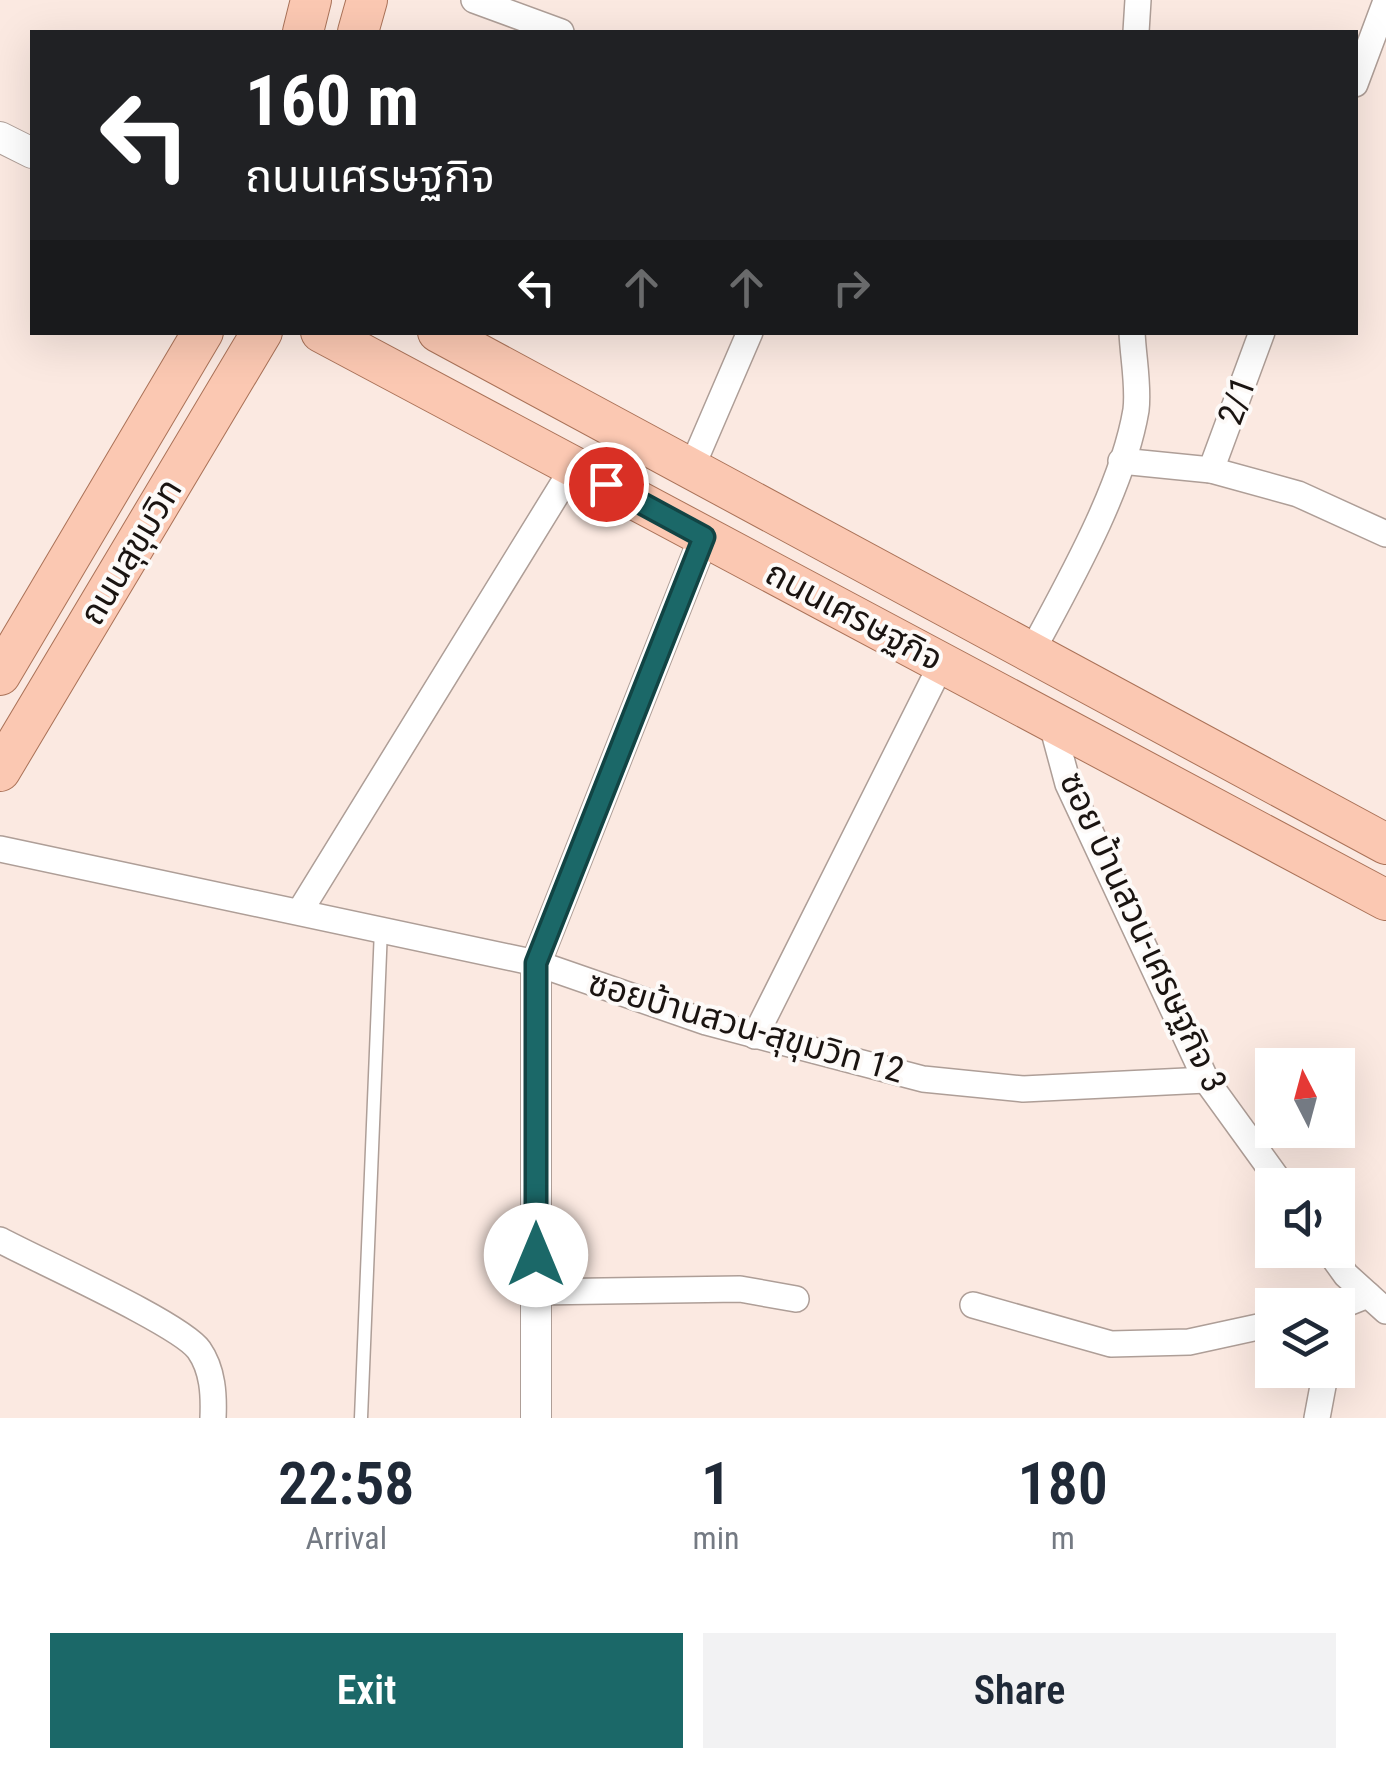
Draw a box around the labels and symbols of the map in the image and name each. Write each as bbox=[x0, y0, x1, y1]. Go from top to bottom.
street label: 2/1 bbox=[1210, 372, 1264, 430]
pin bbox=[564, 442, 649, 527]
street label: ถนนสุขุมวิท bbox=[71, 472, 191, 632]
street label: ถนนเศรษฐกิจ bbox=[759, 552, 949, 680]
street label: ซอย บ้านสวน-เศรษฐกิจ 3 bbox=[1051, 766, 1235, 1098]
street label: ซอยบ้านสวน-สุขุมวิท 12 bbox=[584, 962, 908, 1092]
north arrow bbox=[1255, 1048, 1355, 1148]
position arrow bbox=[484, 1203, 588, 1307]

